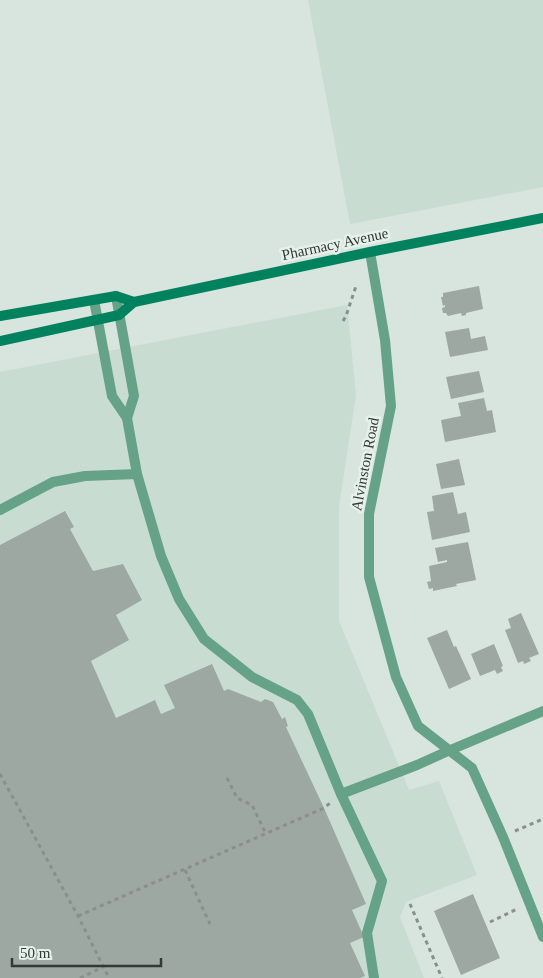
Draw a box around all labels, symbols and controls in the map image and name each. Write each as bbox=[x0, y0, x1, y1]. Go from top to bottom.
street label: Pharmacy Avenue bbox=[280, 225, 390, 263]
street label: Alvinston Road bbox=[348, 416, 382, 512]
scale bar bbox=[12, 936, 161, 968]
text: 50 m bbox=[20, 945, 51, 961]

